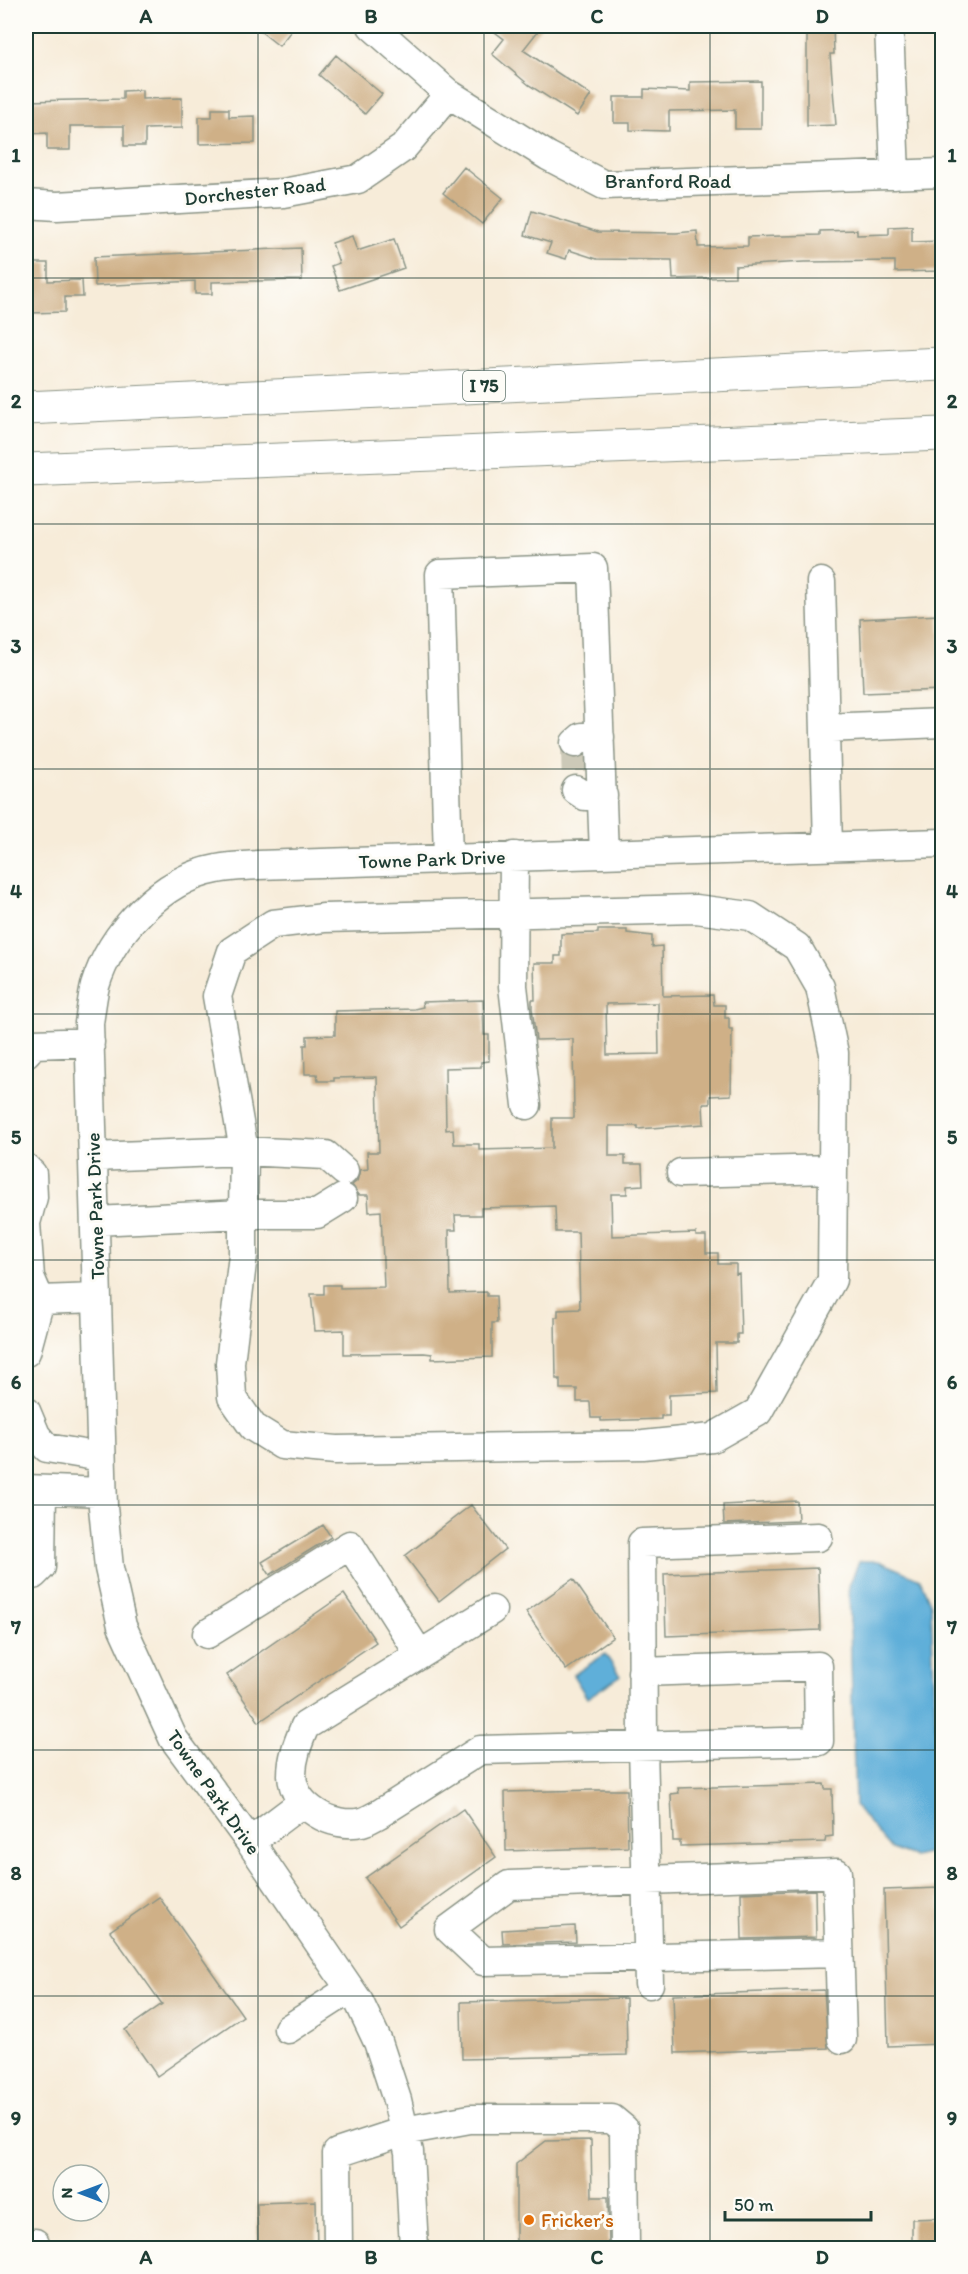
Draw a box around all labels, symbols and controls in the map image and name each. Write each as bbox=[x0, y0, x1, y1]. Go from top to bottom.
text: A bbox=[139, 4, 153, 28]
text: B bbox=[365, 4, 378, 28]
text: C bbox=[591, 4, 604, 28]
text: D bbox=[815, 4, 829, 28]
text: 1 bbox=[11, 143, 21, 167]
text: 1 bbox=[947, 143, 957, 167]
street label: Branford Road bbox=[605, 169, 731, 193]
street label: Dorchester Road bbox=[183, 172, 327, 210]
road number: I 75 bbox=[463, 371, 505, 401]
text: 2 bbox=[11, 389, 22, 413]
text: 2 bbox=[947, 389, 958, 413]
text: 3 bbox=[11, 634, 22, 658]
text: 3 bbox=[947, 634, 958, 658]
street label: Towne Park Drive bbox=[358, 844, 506, 874]
text: 4 bbox=[10, 879, 22, 903]
text: 4 bbox=[946, 879, 958, 903]
text: 5 bbox=[11, 1125, 22, 1149]
text: 5 bbox=[947, 1125, 958, 1149]
street label: Towne Park Drive bbox=[80, 1132, 110, 1280]
text: 6 bbox=[11, 1370, 22, 1394]
text: 6 bbox=[947, 1370, 958, 1394]
text: 7 bbox=[10, 1615, 21, 1639]
text: 7 bbox=[946, 1615, 957, 1639]
street label: Towne Park Drive bbox=[162, 1725, 266, 1859]
text: 8 bbox=[11, 1861, 22, 1885]
text: 8 bbox=[947, 1861, 958, 1885]
text: 9 bbox=[11, 2106, 21, 2130]
text: 9 bbox=[947, 2106, 957, 2130]
north arrow bbox=[51, 2163, 111, 2223]
scale bar bbox=[725, 2184, 870, 2222]
text: N bbox=[57, 2188, 76, 2198]
text: 50 m bbox=[734, 2194, 774, 2216]
place label: Fricker’s bbox=[541, 2208, 614, 2232]
marker: Fricker’s bbox=[522, 2213, 536, 2227]
text: A bbox=[139, 2245, 153, 2269]
text: B bbox=[365, 2245, 378, 2269]
text: C bbox=[591, 2245, 604, 2269]
text: D bbox=[815, 2245, 829, 2269]

